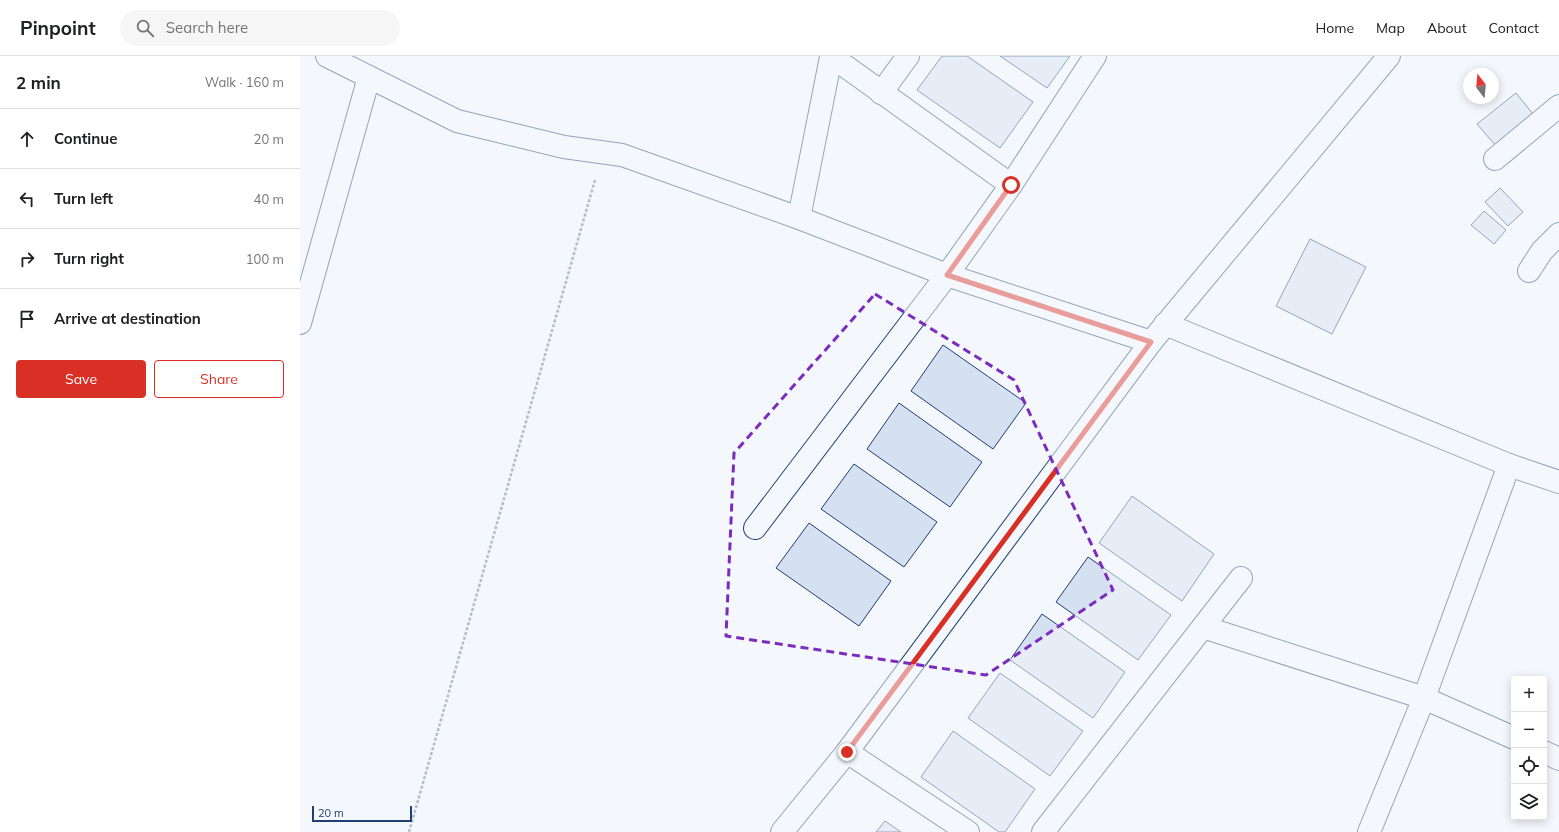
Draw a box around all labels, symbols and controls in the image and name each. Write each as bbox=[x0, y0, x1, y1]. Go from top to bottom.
search box bbox=[120, 10, 400, 46]
text: Pinpoint bbox=[20, 16, 96, 40]
icon: search bbox=[134, 17, 156, 39]
text: Search here bbox=[166, 18, 248, 37]
text: Home bbox=[1315, 19, 1354, 37]
text: Map bbox=[1376, 19, 1405, 37]
text: About bbox=[1427, 19, 1467, 37]
text: Contact bbox=[1489, 19, 1539, 37]
north arrow bbox=[1463, 68, 1499, 104]
text: 2 min bbox=[16, 72, 61, 93]
text: Walk · 160 m bbox=[205, 74, 284, 90]
icon: ahead bbox=[16, 128, 38, 150]
text: Continue bbox=[54, 129, 117, 148]
text: 20 m bbox=[254, 131, 284, 147]
route start bbox=[1002, 176, 1020, 194]
icon: left bbox=[16, 188, 38, 210]
text: Turn left bbox=[54, 189, 113, 208]
text: 40 m bbox=[254, 191, 284, 207]
icon: right bbox=[16, 248, 38, 270]
text: Turn right bbox=[54, 249, 124, 268]
text: 100 m bbox=[246, 251, 284, 267]
icon: arrive bbox=[16, 308, 38, 330]
text: Arrive at destination bbox=[54, 309, 201, 328]
button: Save bbox=[16, 360, 146, 398]
button: Share bbox=[154, 360, 284, 398]
map controls bbox=[1511, 676, 1547, 820]
button: + bbox=[1511, 676, 1547, 712]
button: − bbox=[1511, 712, 1547, 748]
route end bbox=[838, 743, 856, 761]
button: locate bbox=[1511, 748, 1547, 784]
button: layers bbox=[1511, 784, 1547, 820]
scale bar bbox=[312, 804, 412, 823]
text: 20 m bbox=[318, 806, 344, 820]

